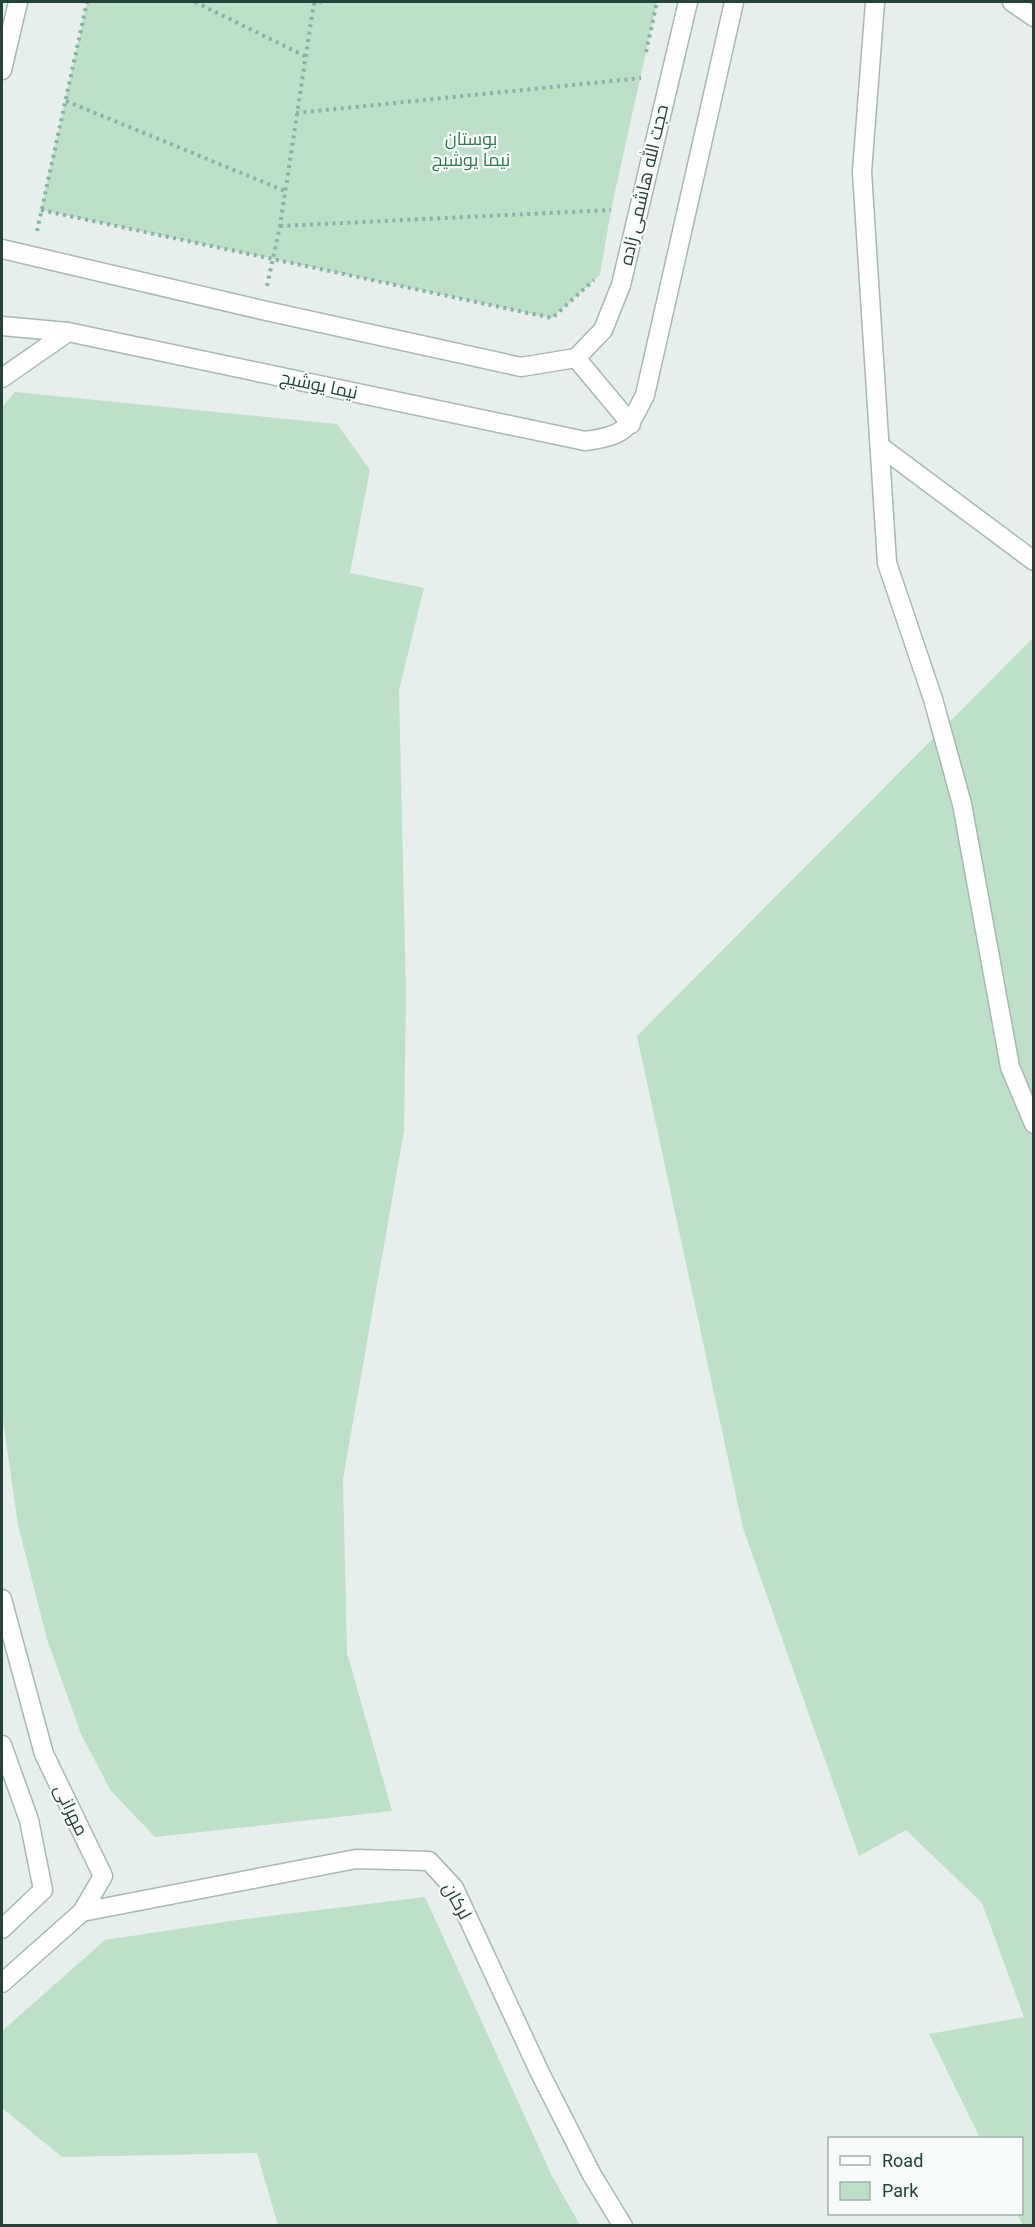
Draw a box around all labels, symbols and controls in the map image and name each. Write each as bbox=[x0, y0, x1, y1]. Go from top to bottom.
street label: حجت الله هاشمی زاده bbox=[614, 102, 673, 267]
park label: بوستان نیما یوشیج bbox=[432, 128, 510, 172]
street label: نیما یوشیج bbox=[278, 366, 360, 405]
street label: مهرانی bbox=[49, 1781, 93, 1839]
street label: لرکان bbox=[438, 1879, 476, 1923]
legend bbox=[828, 2137, 1023, 2215]
text: Road bbox=[882, 2150, 923, 2171]
text: Park bbox=[882, 2180, 919, 2201]

